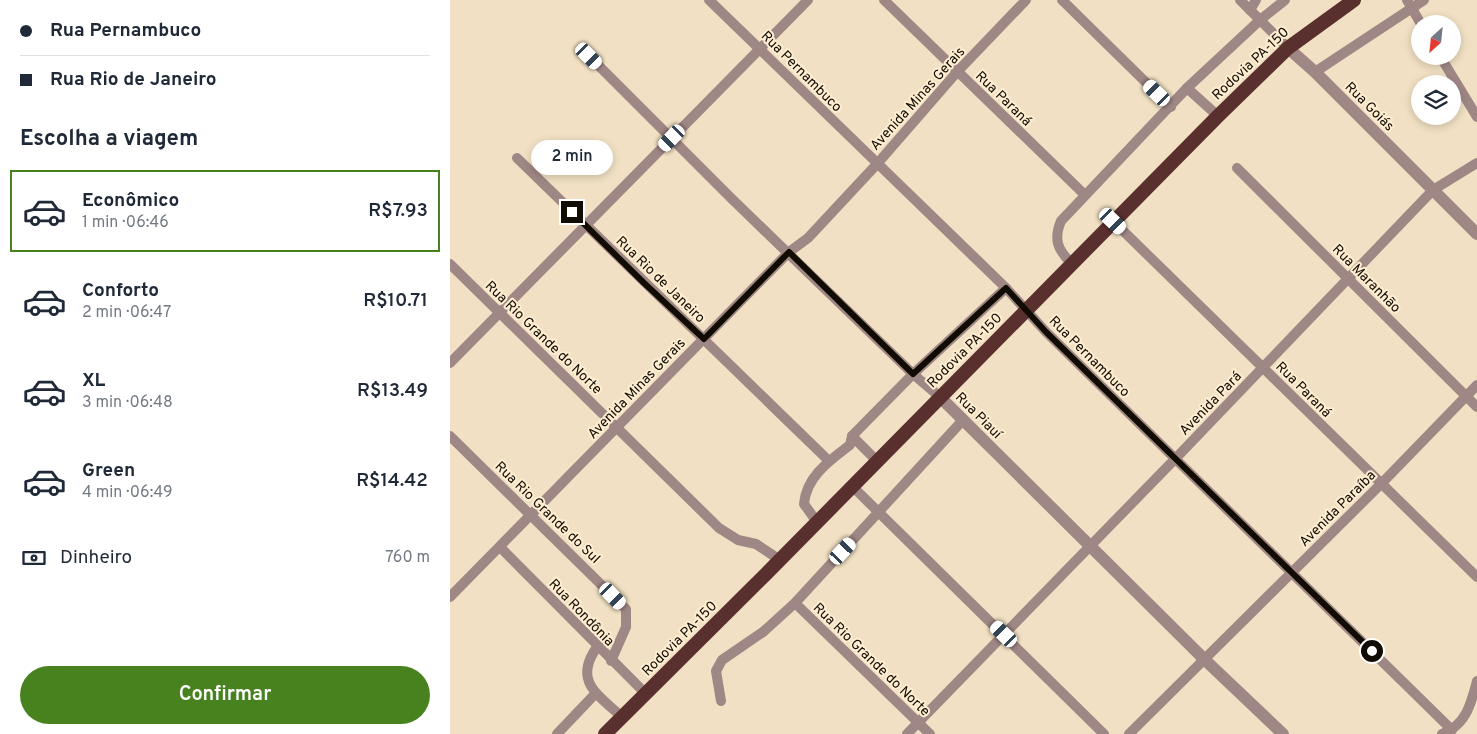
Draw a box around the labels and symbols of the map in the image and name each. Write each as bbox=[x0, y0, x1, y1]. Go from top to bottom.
north arrow bbox=[1411, 15, 1461, 65]
street label: Rodovia PA-150 bbox=[1209, 24, 1293, 104]
street label: Rua Pernambuco bbox=[757, 28, 845, 116]
car bbox=[573, 40, 604, 72]
street label: Avenida Minas Gerais bbox=[867, 44, 969, 154]
street label: Rua Paraná bbox=[971, 68, 1035, 130]
car bbox=[1141, 77, 1173, 109]
street label: Rua Goiás bbox=[1341, 79, 1397, 135]
car bbox=[656, 122, 687, 154]
callout: 2 min bbox=[531, 140, 613, 174]
route end bbox=[561, 201, 583, 223]
car bbox=[1097, 205, 1129, 237]
street label: Rua Rio de Janeiro bbox=[612, 233, 708, 327]
street label: Rua Maranhão bbox=[1328, 241, 1404, 317]
street label: Rua Rio Grande do Norte bbox=[481, 278, 605, 398]
street label: Rodovia PA-150 bbox=[924, 310, 1006, 392]
street label: Rua Pernambuco bbox=[1045, 313, 1133, 401]
street label: Avenida Minas Gerais bbox=[585, 335, 690, 443]
street label: Rua Paraná bbox=[1272, 359, 1334, 421]
street label: Avenida Pará bbox=[1176, 368, 1246, 440]
street label: Rua Piauí bbox=[951, 389, 1006, 444]
street label: Rua Rio Grande do Sul bbox=[491, 458, 603, 568]
street label: Avenida Paraíba bbox=[1296, 467, 1380, 551]
car bbox=[827, 535, 858, 567]
street label: Rua Rondônia bbox=[545, 576, 617, 650]
car bbox=[597, 580, 628, 612]
street label: Rodovia PA-150 bbox=[639, 598, 721, 680]
street label: Rua Rio Grande do Norte bbox=[809, 600, 933, 720]
car bbox=[987, 618, 1020, 650]
route start bbox=[1361, 640, 1383, 662]

